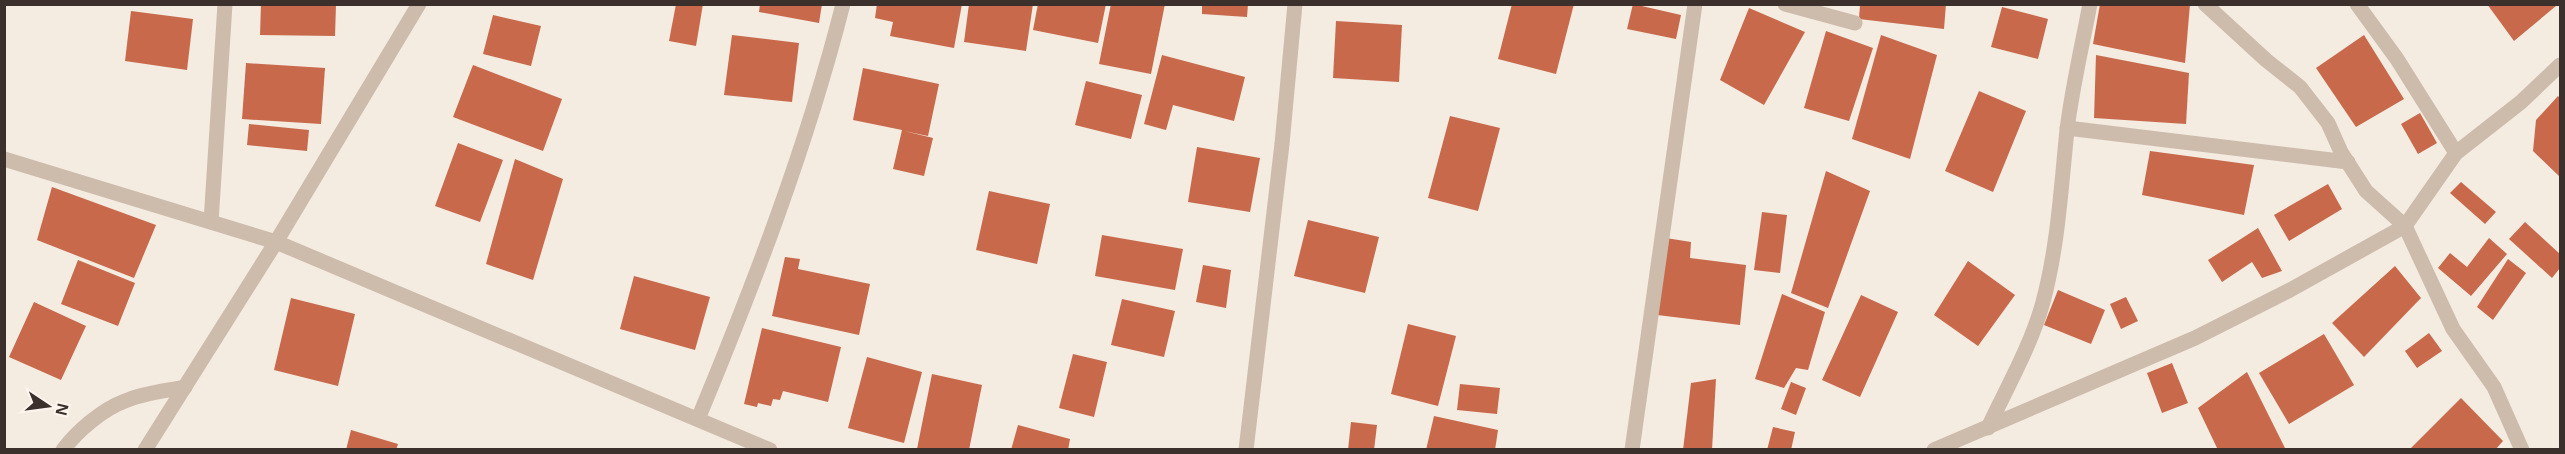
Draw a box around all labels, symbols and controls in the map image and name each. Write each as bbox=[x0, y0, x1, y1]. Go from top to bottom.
north arrow bbox=[18, 376, 78, 436]
text: N bbox=[53, 402, 72, 417]

